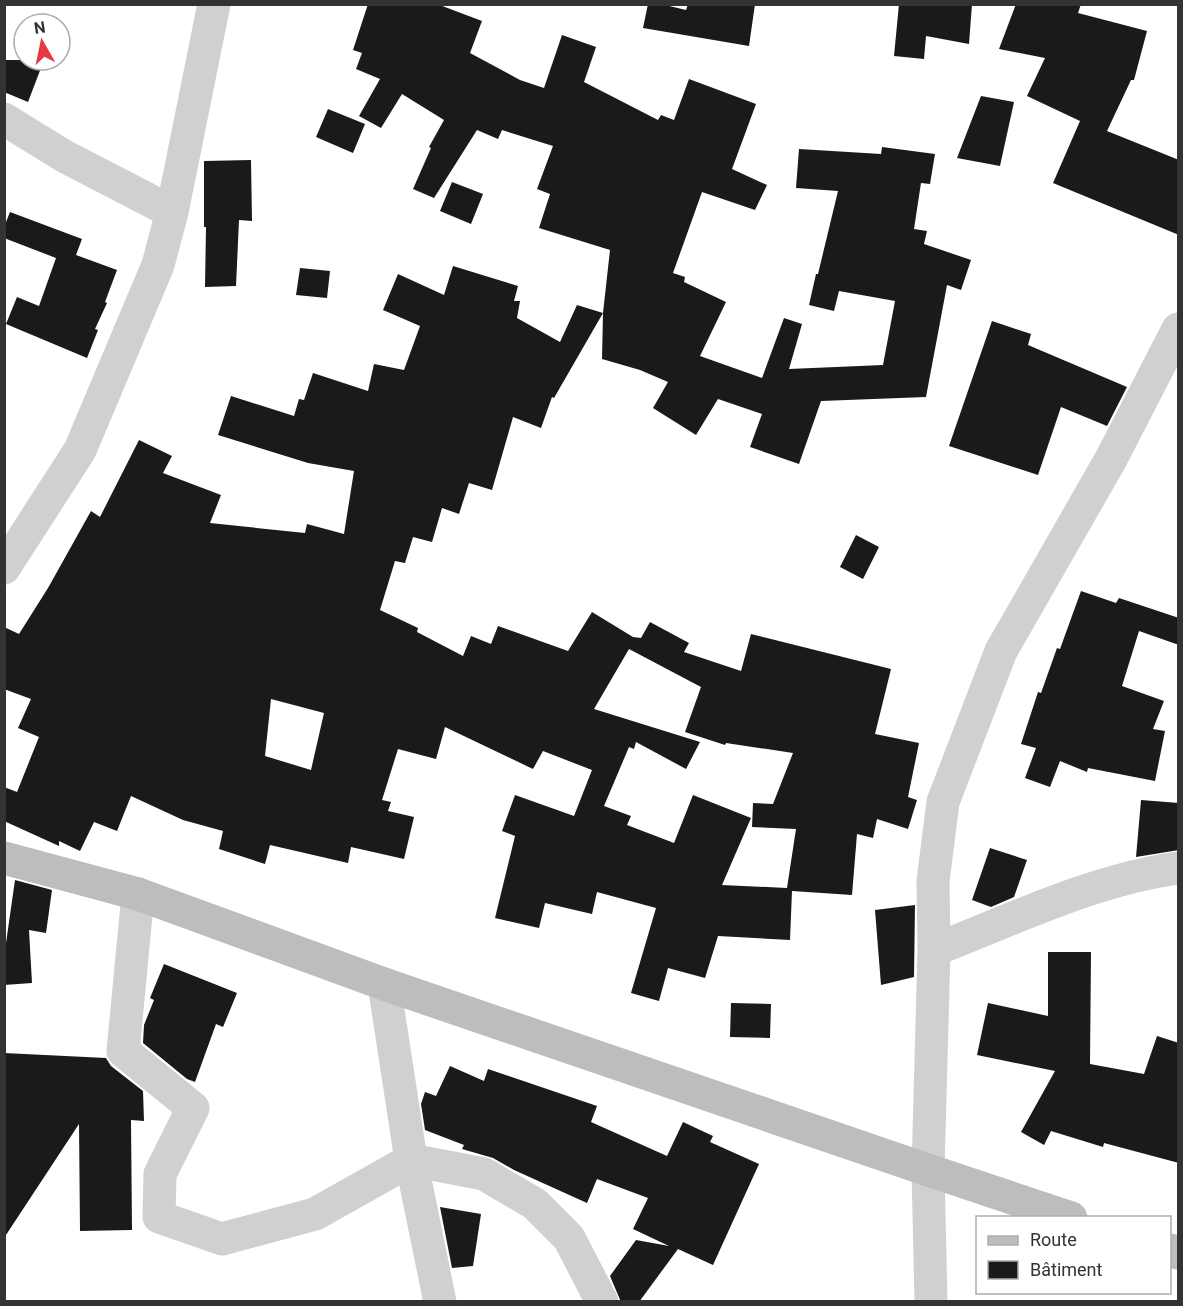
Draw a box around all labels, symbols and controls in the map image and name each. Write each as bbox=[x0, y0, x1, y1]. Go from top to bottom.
north arrow bbox=[12, 12, 72, 72]
text: N bbox=[33, 17, 47, 38]
legend bbox=[976, 1216, 1171, 1294]
text: Route bbox=[1030, 1229, 1077, 1250]
text: Bâtiment bbox=[1030, 1259, 1103, 1280]

